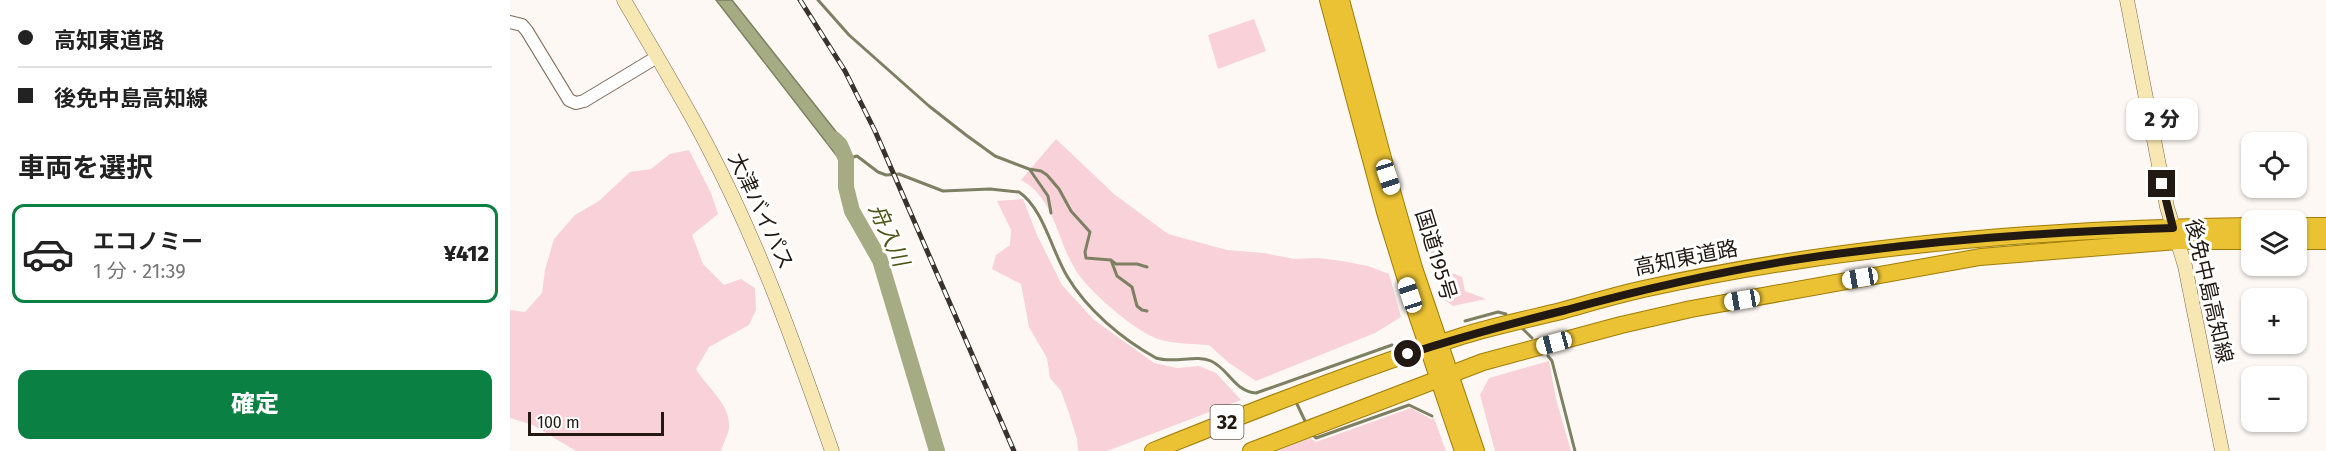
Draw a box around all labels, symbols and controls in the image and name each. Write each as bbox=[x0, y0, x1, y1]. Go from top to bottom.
text: 高知東道路 bbox=[54, 27, 164, 54]
text: 後免中島高知線 bbox=[54, 85, 208, 112]
callout: 2 分 bbox=[2126, 97, 2198, 139]
text: 2 分 bbox=[2144, 107, 2180, 131]
map controls bbox=[2241, 132, 2307, 432]
button: locate bbox=[2241, 132, 2307, 198]
street label: 大津バイパス bbox=[723, 149, 799, 273]
text: 車両を選択 bbox=[18, 152, 153, 184]
car bbox=[1374, 157, 1402, 197]
route end bbox=[2148, 170, 2175, 197]
water label: 舟入川 bbox=[863, 199, 916, 272]
street label: 国道195号 bbox=[1410, 206, 1462, 304]
button: layers bbox=[2241, 210, 2307, 276]
street label: 後免中島高知線 bbox=[2180, 216, 2238, 366]
icon: car bbox=[21, 227, 75, 281]
text: エコノミー bbox=[93, 228, 203, 255]
street label: 高知東道路 bbox=[1632, 235, 1740, 281]
text: ¥412 bbox=[444, 240, 489, 267]
text: 1 分 · 21:39 bbox=[93, 259, 186, 283]
car bbox=[1841, 266, 1879, 290]
car bbox=[1396, 275, 1424, 315]
car bbox=[1723, 288, 1761, 312]
button: + bbox=[2241, 288, 2307, 354]
car bbox=[1534, 330, 1574, 356]
route start bbox=[1394, 340, 1421, 367]
button: − bbox=[2241, 366, 2307, 432]
button: 確定 bbox=[18, 370, 492, 439]
road number: 32 bbox=[1210, 405, 1244, 439]
scale bar bbox=[528, 409, 664, 436]
text: 100 m bbox=[537, 413, 580, 432]

